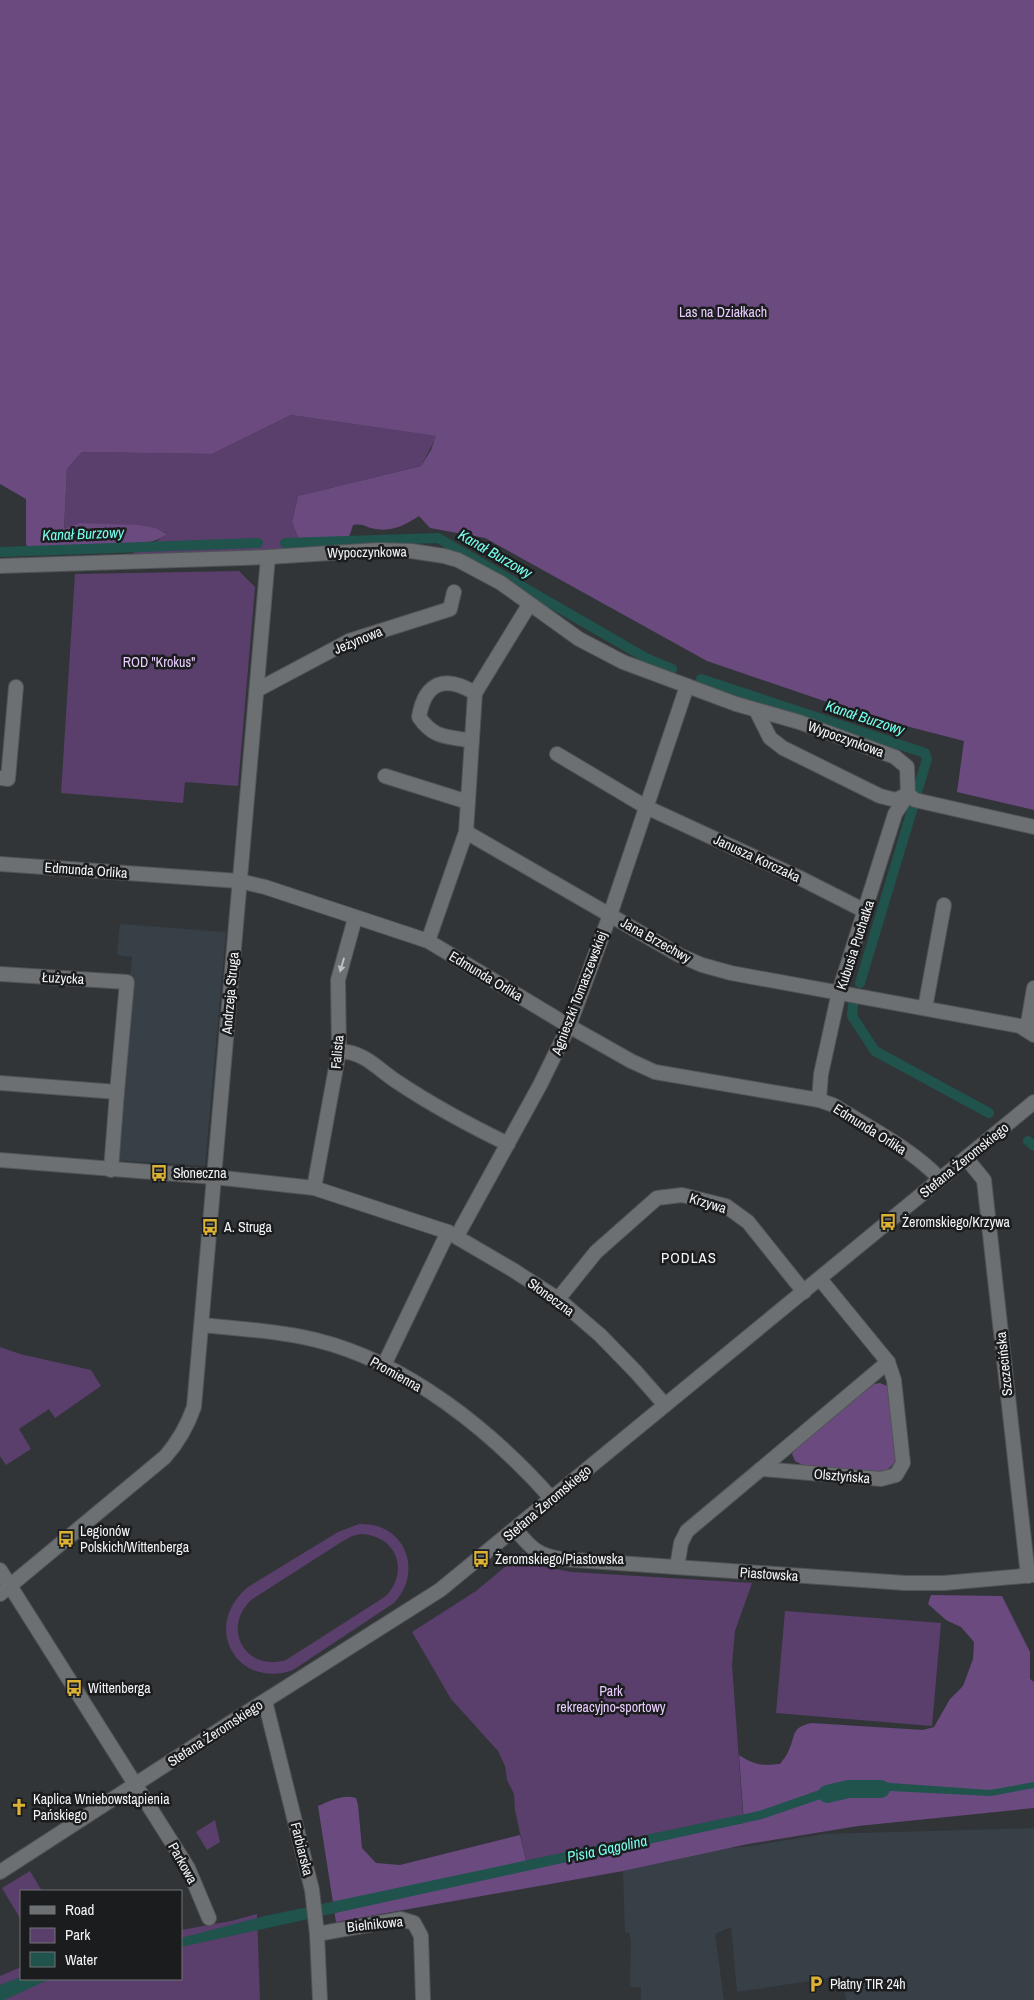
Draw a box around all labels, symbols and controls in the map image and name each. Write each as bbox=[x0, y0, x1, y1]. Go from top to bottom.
park label: Las na Działkach bbox=[679, 303, 767, 321]
water label: Kanał Burzowy bbox=[42, 522, 125, 545]
water label: Kanał Burzowy bbox=[454, 524, 537, 584]
street label: Wypoczynkowa bbox=[327, 542, 408, 562]
street label: Jeżynowa bbox=[331, 622, 386, 658]
park label: ROD "Krokus" bbox=[123, 653, 195, 671]
water label: Kanał Burzowy bbox=[823, 695, 908, 740]
street label: Wypoczynkowa bbox=[805, 717, 887, 761]
street label: Janusza Korczaka bbox=[711, 830, 804, 886]
street label: Edmunda Orlika bbox=[44, 858, 129, 882]
street label: Kubusia Puchatka bbox=[832, 897, 878, 992]
street label: Jana Brzechwy bbox=[618, 913, 695, 967]
street label: Agnieszki Tomaszewskiej bbox=[547, 929, 611, 1058]
street label: Edmunda Orlika bbox=[446, 947, 527, 1005]
street label: Andrzeja Struga bbox=[217, 951, 243, 1036]
one-way arrow bbox=[338, 957, 346, 972]
street label: Łużycka bbox=[41, 968, 85, 988]
street label: Falista bbox=[327, 1034, 347, 1070]
street label: Edmunda Orlika bbox=[830, 1099, 910, 1159]
street label: Stefana Żeromskiego bbox=[916, 1118, 1012, 1202]
bus stop icon: Słoneczna bbox=[149, 1163, 169, 1183]
place label: Słoneczna bbox=[173, 1164, 227, 1182]
street label: Krzywa bbox=[687, 1189, 729, 1217]
bus stop icon: Żeromskiego/Krzywa bbox=[878, 1212, 898, 1232]
place label: Żeromskiego/Krzywa bbox=[902, 1213, 1010, 1231]
bus stop icon: A. Struga bbox=[200, 1217, 220, 1237]
place label: A. Struga bbox=[223, 1218, 272, 1236]
district label: PODLAS bbox=[661, 1247, 717, 1268]
street label: Słoneczna bbox=[524, 1274, 578, 1320]
street label: Szczecińska bbox=[992, 1330, 1016, 1397]
street label: Promienna bbox=[367, 1353, 425, 1396]
street label: Stefana Żeromskiego bbox=[499, 1461, 595, 1545]
street label: Olsztyńska bbox=[813, 1465, 871, 1487]
place label: Legionów Polskich/Wittenberga bbox=[80, 1522, 190, 1556]
bus stop icon: Legionów Polskich/Wittenberga bbox=[56, 1529, 76, 1549]
bus stop icon: Żeromskiego/Piastowska bbox=[471, 1549, 491, 1569]
place label: Żeromskiego/Piastowska bbox=[495, 1550, 624, 1568]
street label: Piastowska bbox=[739, 1563, 800, 1585]
bus stop icon: Wittenberga bbox=[64, 1678, 84, 1698]
place label: Wittenberga bbox=[88, 1679, 151, 1697]
park label: Park rekreacyjno-sportowy bbox=[556, 1682, 666, 1716]
street label: Stefana Żeromskiego bbox=[164, 1696, 266, 1770]
place label: Kaplica Wniebowstąpienia Pańskiego bbox=[33, 1790, 170, 1824]
church icon: Kaplica Wniebowstąpienia Pańskiego bbox=[9, 1797, 29, 1817]
street label: Farbiarska bbox=[287, 1820, 317, 1878]
water label: Pisia Gągolina bbox=[565, 1830, 649, 1867]
street label: Parkowa bbox=[164, 1839, 202, 1887]
legend bbox=[20, 1890, 182, 1980]
text: Road bbox=[65, 1899, 94, 1920]
street label: Bielnikowa bbox=[346, 1912, 404, 1936]
text: Park bbox=[65, 1924, 91, 1945]
text: Water bbox=[65, 1949, 97, 1970]
parking icon: Płatny TIR 24h bbox=[806, 1974, 826, 1994]
place label: Płatny TIR 24h bbox=[830, 1975, 906, 1993]

